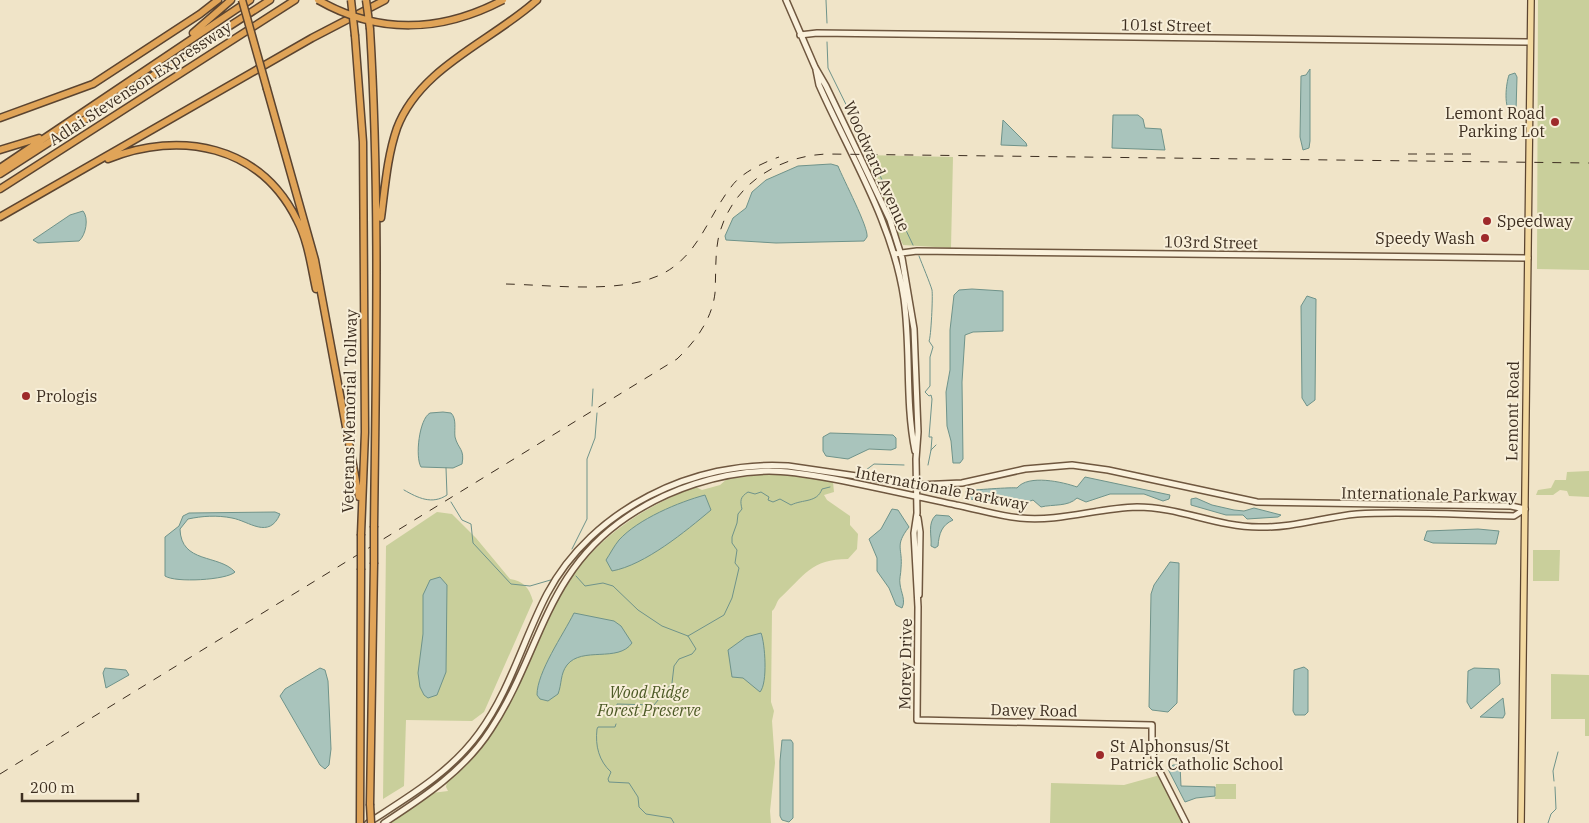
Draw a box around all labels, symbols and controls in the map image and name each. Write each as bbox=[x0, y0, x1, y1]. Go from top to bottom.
street label: 101st Street bbox=[1120, 14, 1212, 36]
street label: Adlai Stevenson Expressway bbox=[45, 16, 236, 150]
street label: Woodward Avenue bbox=[839, 98, 915, 234]
place label: Lemont Road Parking Lot bbox=[1445, 103, 1545, 141]
marker: Lemont Road Parking Lot bbox=[1549, 116, 1561, 128]
place label: Speedway bbox=[1497, 211, 1573, 231]
marker: Speedway bbox=[1481, 215, 1493, 227]
place label: Speedy Wash bbox=[1375, 228, 1475, 248]
street label: 103rd Street bbox=[1164, 231, 1259, 253]
marker: Speedy Wash bbox=[1479, 232, 1491, 244]
street label: Veterans Memorial Tollway bbox=[337, 308, 361, 513]
street label: Lemont Road bbox=[1501, 361, 1523, 461]
place label: Prologis bbox=[36, 386, 97, 406]
marker: Prologis bbox=[20, 390, 32, 402]
street label: Internationale Parkway bbox=[854, 461, 1031, 515]
street label: Internationale Parkway bbox=[1341, 482, 1518, 506]
street label: Morey Drive bbox=[894, 618, 916, 710]
park label: Wood Ridge Forest Preserve bbox=[596, 682, 701, 720]
street label: Davey Road bbox=[990, 699, 1078, 721]
place label: St Alphonsus/St Patrick Catholic School bbox=[1110, 736, 1284, 774]
marker: St Alphonsus/St Patrick Catholic School bbox=[1094, 749, 1106, 761]
scale bar bbox=[22, 770, 139, 802]
text: 200 m bbox=[30, 778, 75, 797]

